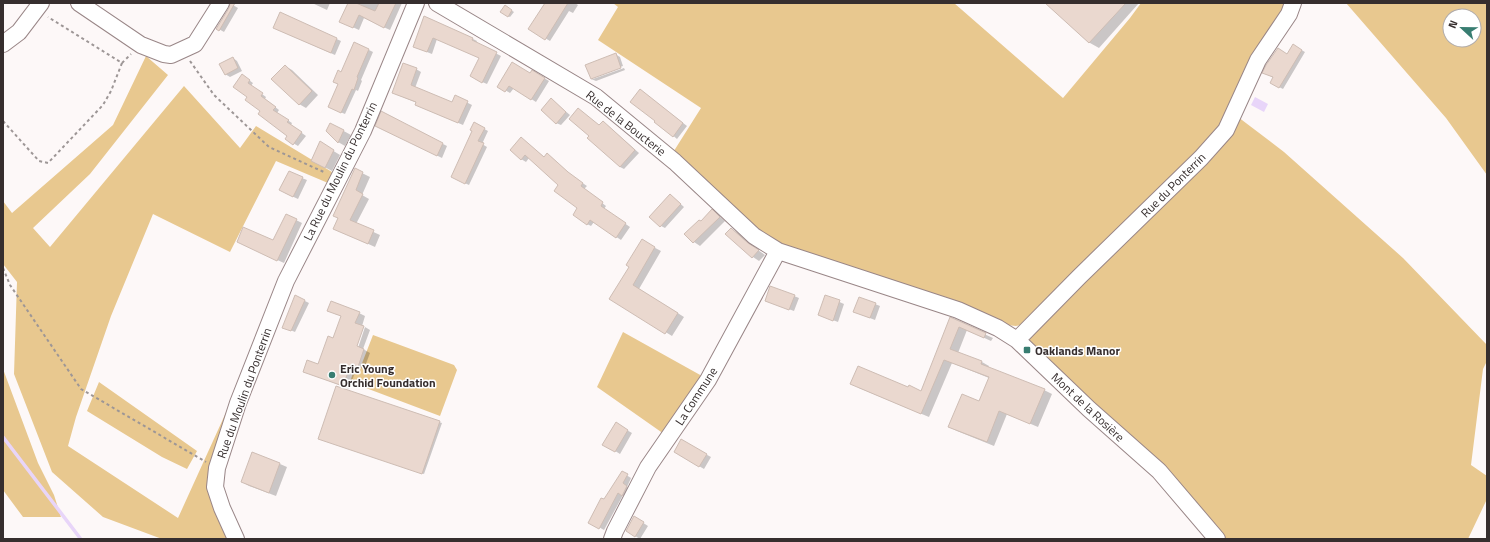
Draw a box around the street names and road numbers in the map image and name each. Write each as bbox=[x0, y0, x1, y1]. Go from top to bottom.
street label: Rue de la Boucterie bbox=[582, 86, 670, 160]
street label: La Rue du Moulin du Ponterrin bbox=[298, 98, 382, 244]
street label: Rue du Ponterrin bbox=[1136, 148, 1210, 222]
street label: Rue du Moulin du Ponterrin bbox=[212, 325, 276, 461]
street label: La Commune bbox=[670, 363, 722, 429]
street label: Mont de la Rosière bbox=[1047, 368, 1129, 446]

